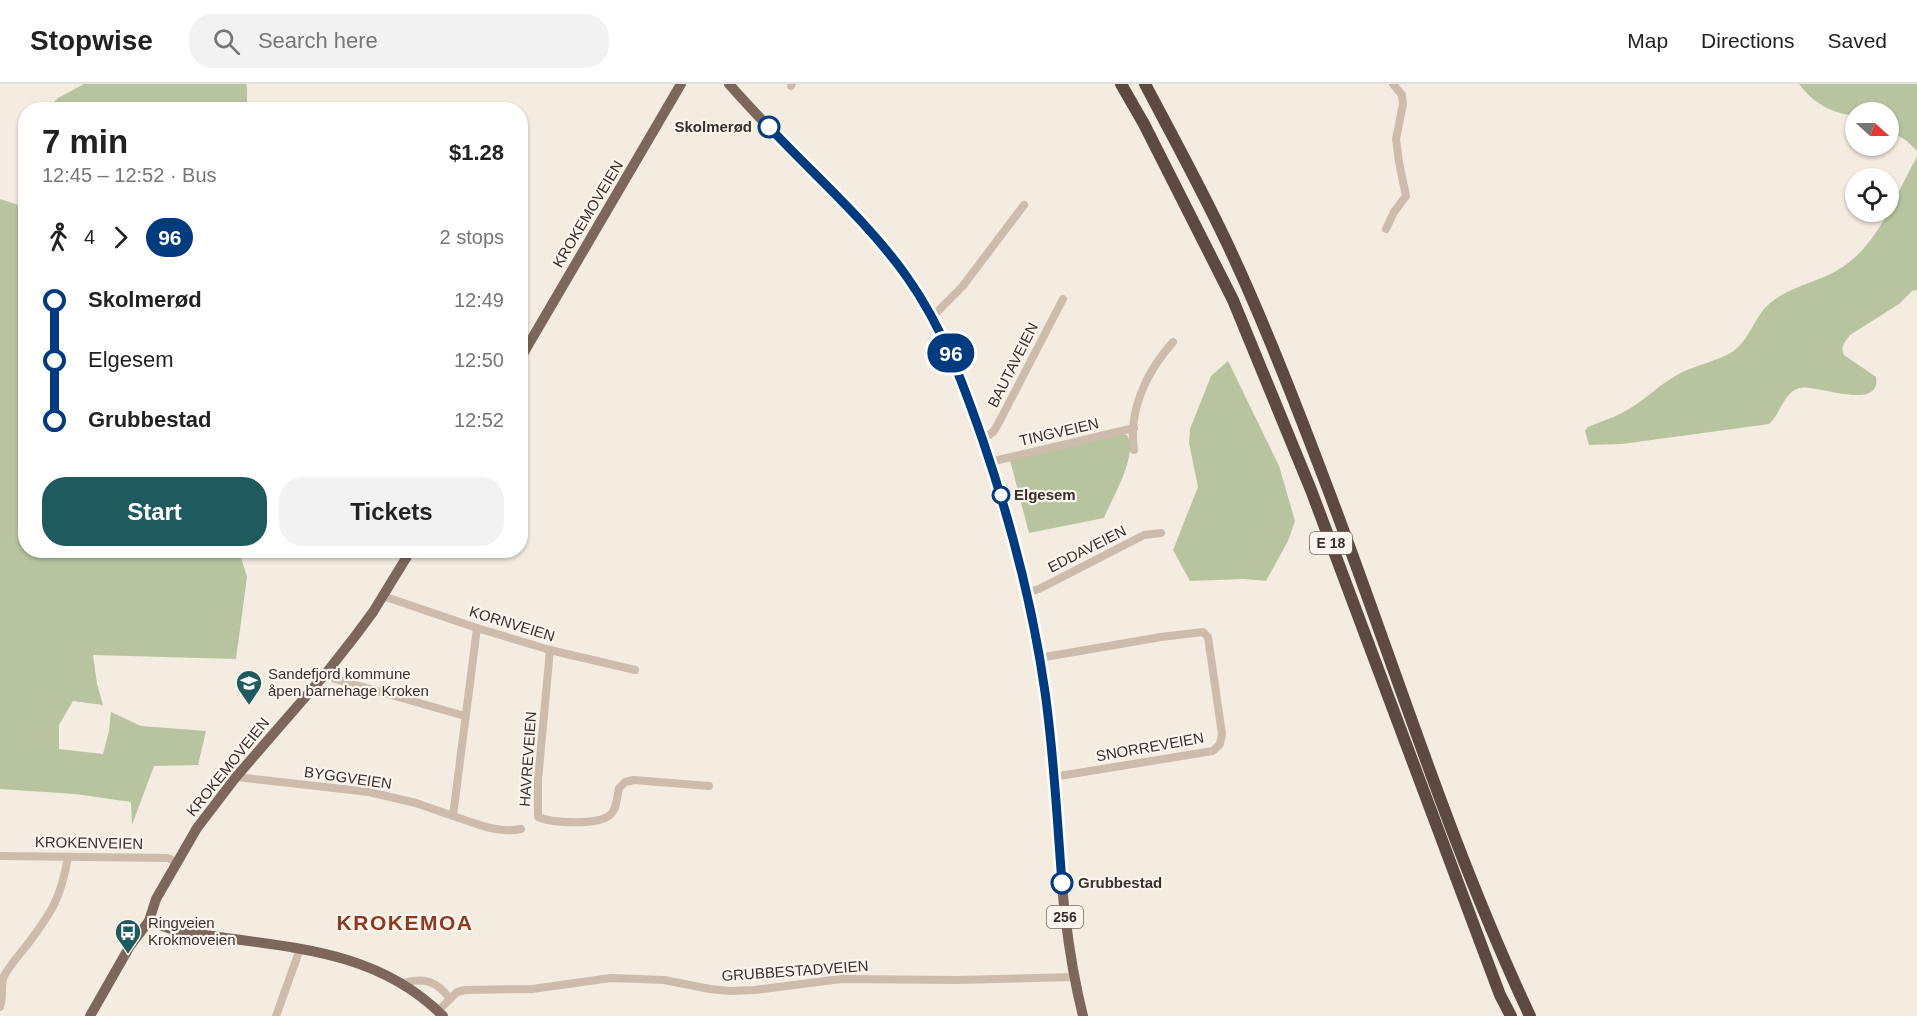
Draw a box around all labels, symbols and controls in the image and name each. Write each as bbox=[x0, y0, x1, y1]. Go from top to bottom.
search box bbox=[189, 14, 609, 68]
text: Stopwise bbox=[30, 25, 153, 56]
icon: search bbox=[210, 25, 243, 58]
text: Search here bbox=[258, 28, 378, 53]
text: Map bbox=[1627, 29, 1668, 52]
text: Directions bbox=[1701, 29, 1794, 52]
text: Saved bbox=[1827, 29, 1887, 52]
north arrow bbox=[1845, 102, 1899, 156]
map controls bbox=[1845, 102, 1899, 222]
marker: Skolmerød bbox=[758, 116, 780, 138]
place label: Skolmerød bbox=[674, 118, 752, 135]
text: 7 min bbox=[42, 123, 128, 160]
text: $1.28 bbox=[449, 140, 504, 165]
street label: KROKEMOVEIEN bbox=[549, 157, 626, 270]
text: 12:45 – 12:52 · Bus bbox=[42, 164, 217, 186]
button: locate bbox=[1845, 168, 1899, 222]
icon: walk bbox=[42, 221, 75, 254]
icon: forward bbox=[104, 221, 137, 254]
text: 4 bbox=[84, 226, 95, 248]
text: 96 bbox=[158, 226, 181, 249]
text: 2 stops bbox=[440, 226, 504, 248]
text: Skolmerød bbox=[88, 287, 202, 312]
text: 12:49 bbox=[454, 289, 504, 311]
street label: BAUTAVEIEN bbox=[984, 320, 1041, 410]
line badge: 96 bbox=[924, 334, 978, 372]
text: 96 bbox=[939, 342, 963, 365]
text: Elgesem bbox=[88, 347, 174, 372]
text: 12:50 bbox=[454, 349, 504, 371]
text: Grubbestad bbox=[88, 407, 211, 432]
text: 12:52 bbox=[454, 409, 504, 431]
street label: TINGVEIEN bbox=[1018, 414, 1100, 449]
button: Start bbox=[42, 477, 267, 546]
button: Tickets bbox=[279, 477, 504, 546]
marker: Elgesem bbox=[992, 486, 1010, 504]
place label: Elgesem bbox=[1014, 486, 1076, 503]
street label: EDDAVEIEN bbox=[1045, 522, 1129, 576]
road number: E 18 bbox=[1310, 532, 1352, 554]
street label: KORNVEIEN bbox=[467, 602, 557, 645]
place label: Sandefjord kommune åpen barnehage Kroken bbox=[268, 665, 429, 699]
school or university icon: Sandefjord kommune åpen barnehage Kroken bbox=[234, 668, 264, 706]
street label: HAVREVEIEN bbox=[516, 711, 539, 807]
street label: KROKEMOVEIEN bbox=[183, 714, 273, 819]
street label: SNORREVEIEN bbox=[1095, 729, 1205, 764]
street label: BYGGVEIEN bbox=[303, 763, 393, 792]
street label: KROKENVEIEN bbox=[35, 833, 143, 852]
marker: Grubbestad bbox=[1051, 872, 1073, 894]
place label: Grubbestad bbox=[1078, 874, 1162, 891]
road number: 256 bbox=[1047, 906, 1083, 928]
district label: KROKEMOA bbox=[337, 911, 473, 934]
place label: Ringveien Krokmoveien bbox=[148, 914, 236, 948]
bus stop icon: Ringveien Krokmoveien bbox=[113, 917, 143, 955]
street label: GRUBBESTADVEIEN bbox=[721, 957, 869, 984]

